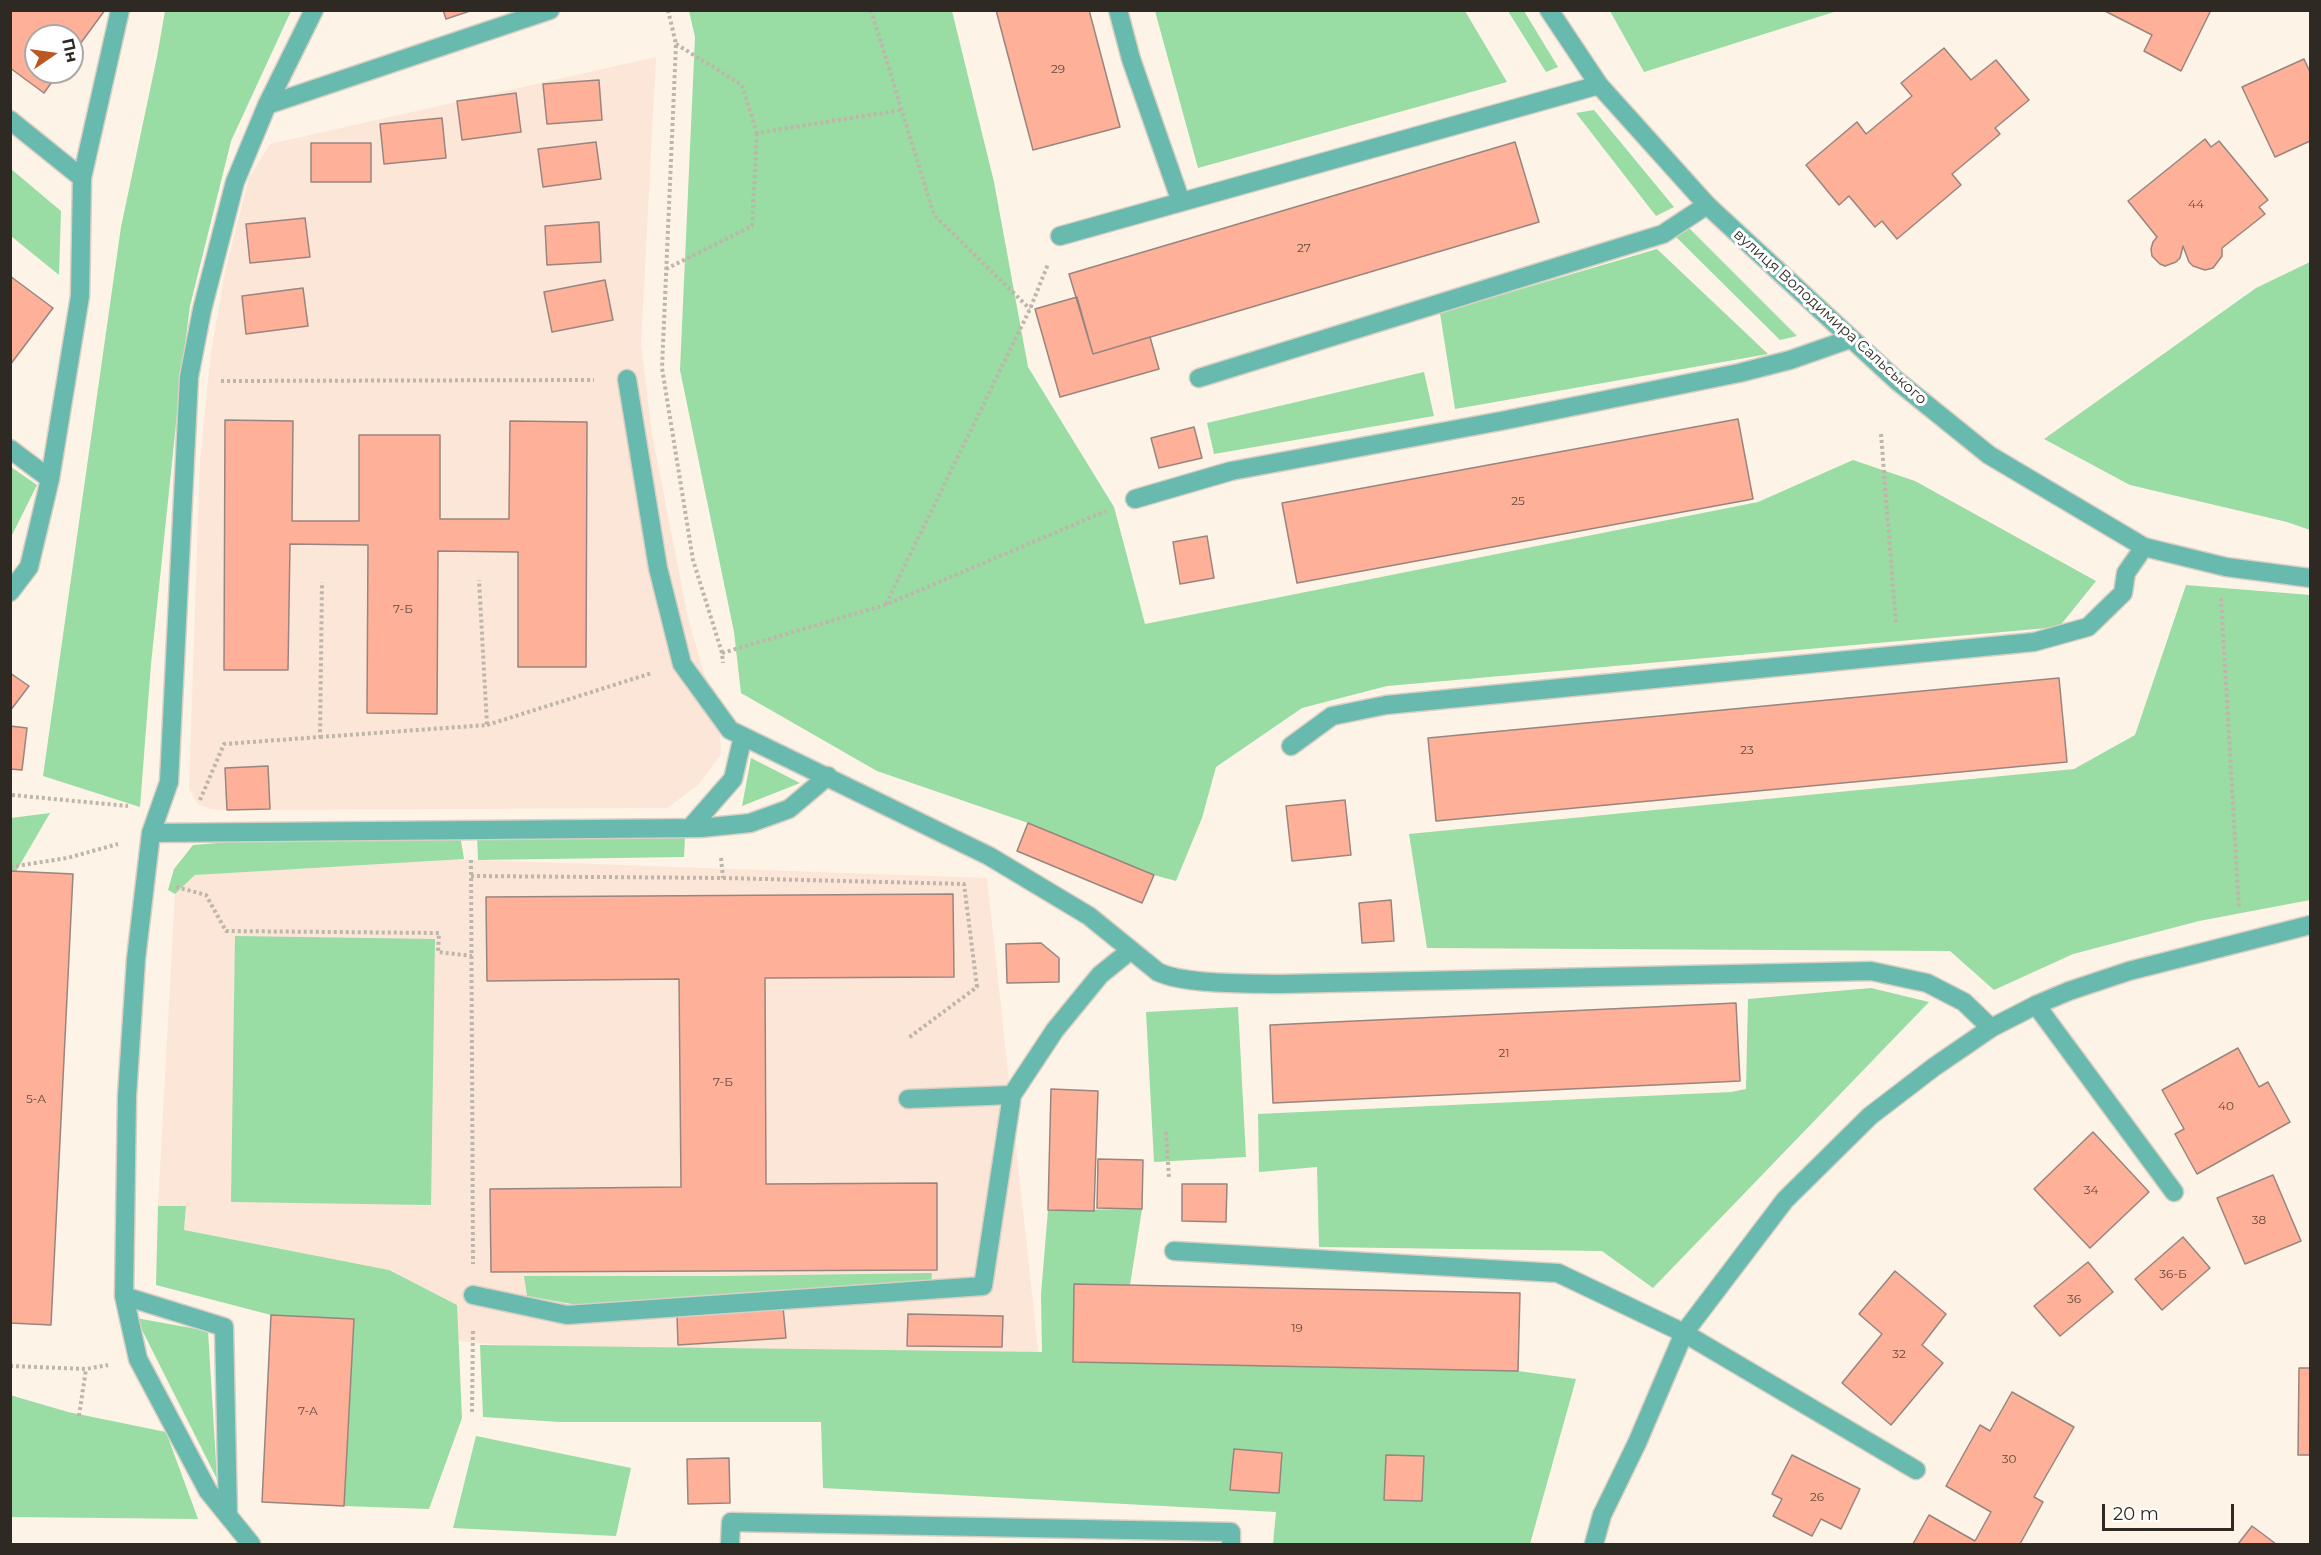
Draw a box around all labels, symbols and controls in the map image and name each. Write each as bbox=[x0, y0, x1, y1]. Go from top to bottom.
north arrow bbox=[24, 24, 84, 84]
text: Пн bbox=[58, 36, 82, 64]
house number: 29 bbox=[1051, 62, 1065, 76]
house number: 44 bbox=[2188, 197, 2204, 211]
street label: вулиця Володимира Сальського bbox=[1730, 225, 1930, 409]
house number: 27 bbox=[1297, 241, 1311, 255]
house number: 25 bbox=[1511, 494, 1525, 508]
house number: 7-Б bbox=[393, 602, 413, 616]
house number: 23 bbox=[1740, 743, 1754, 757]
house number: 21 bbox=[1498, 1046, 1510, 1060]
house number: 7-Б bbox=[713, 1075, 733, 1089]
house number: 5-А bbox=[26, 1092, 46, 1106]
house number: 40 bbox=[2218, 1099, 2234, 1113]
house number: 34 bbox=[2084, 1183, 2098, 1197]
house number: 38 bbox=[2252, 1213, 2266, 1227]
house number: 36-Б bbox=[2159, 1267, 2187, 1281]
house number: 36 bbox=[2067, 1292, 2081, 1306]
house number: 19 bbox=[1291, 1321, 1303, 1335]
house number: 32 bbox=[1892, 1347, 1906, 1361]
house number: 7-А bbox=[298, 1404, 318, 1418]
house number: 30 bbox=[2002, 1452, 2016, 1466]
house number: 26 bbox=[1810, 1490, 1824, 1504]
scale bar bbox=[2105, 1492, 2237, 1530]
text: 20 m bbox=[2113, 1503, 2159, 1525]

